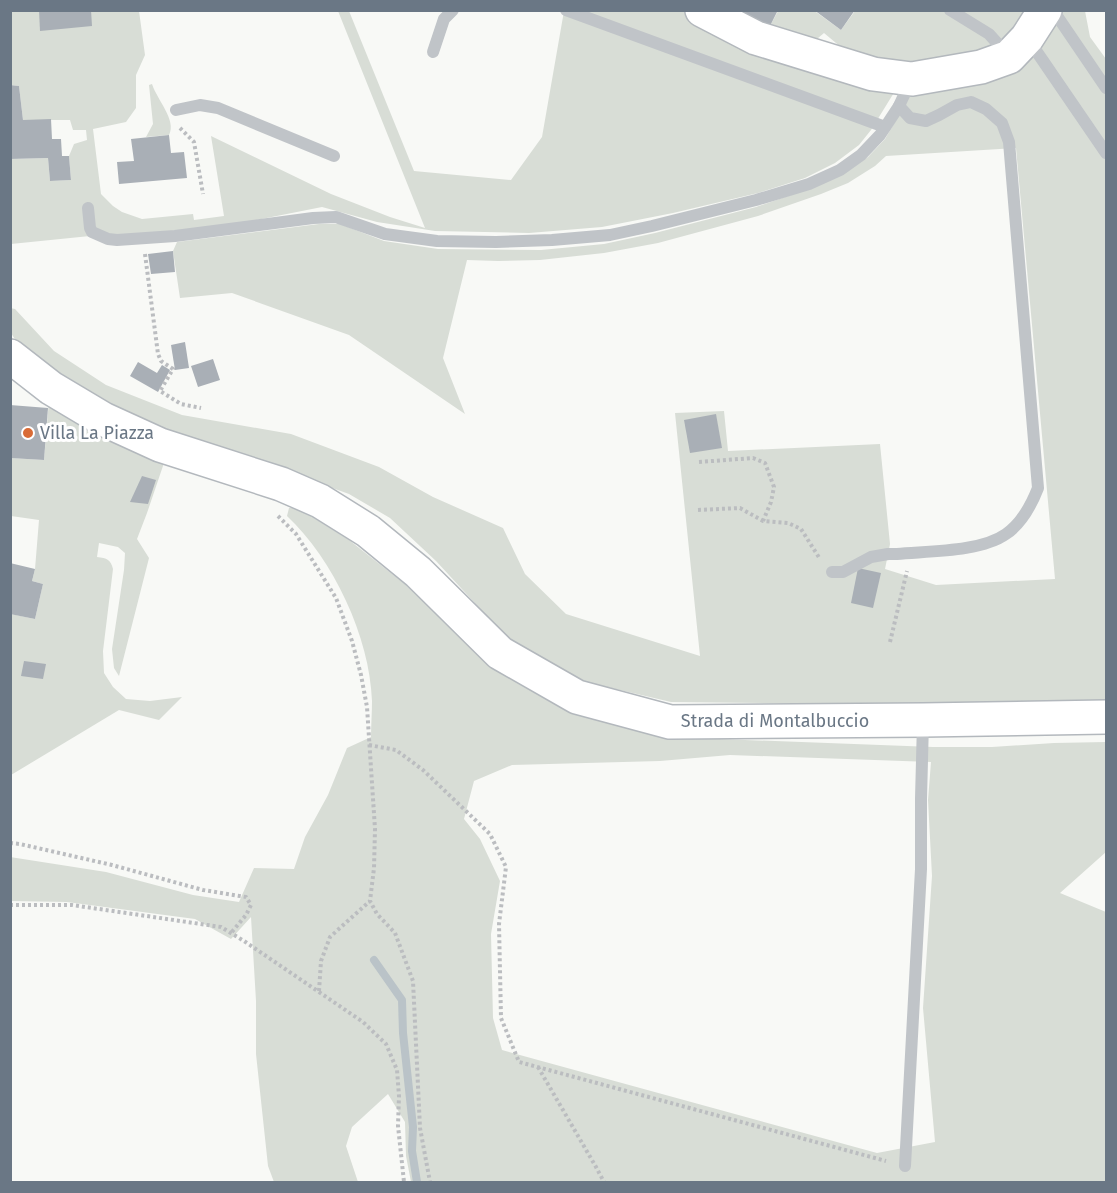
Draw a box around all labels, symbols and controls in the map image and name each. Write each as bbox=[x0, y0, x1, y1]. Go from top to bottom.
place label: Villa La Piazza bbox=[40, 422, 154, 444]
marker: Villa La Piazza bbox=[21, 426, 35, 440]
street label: Strada di Montalbuccio bbox=[681, 710, 869, 732]

